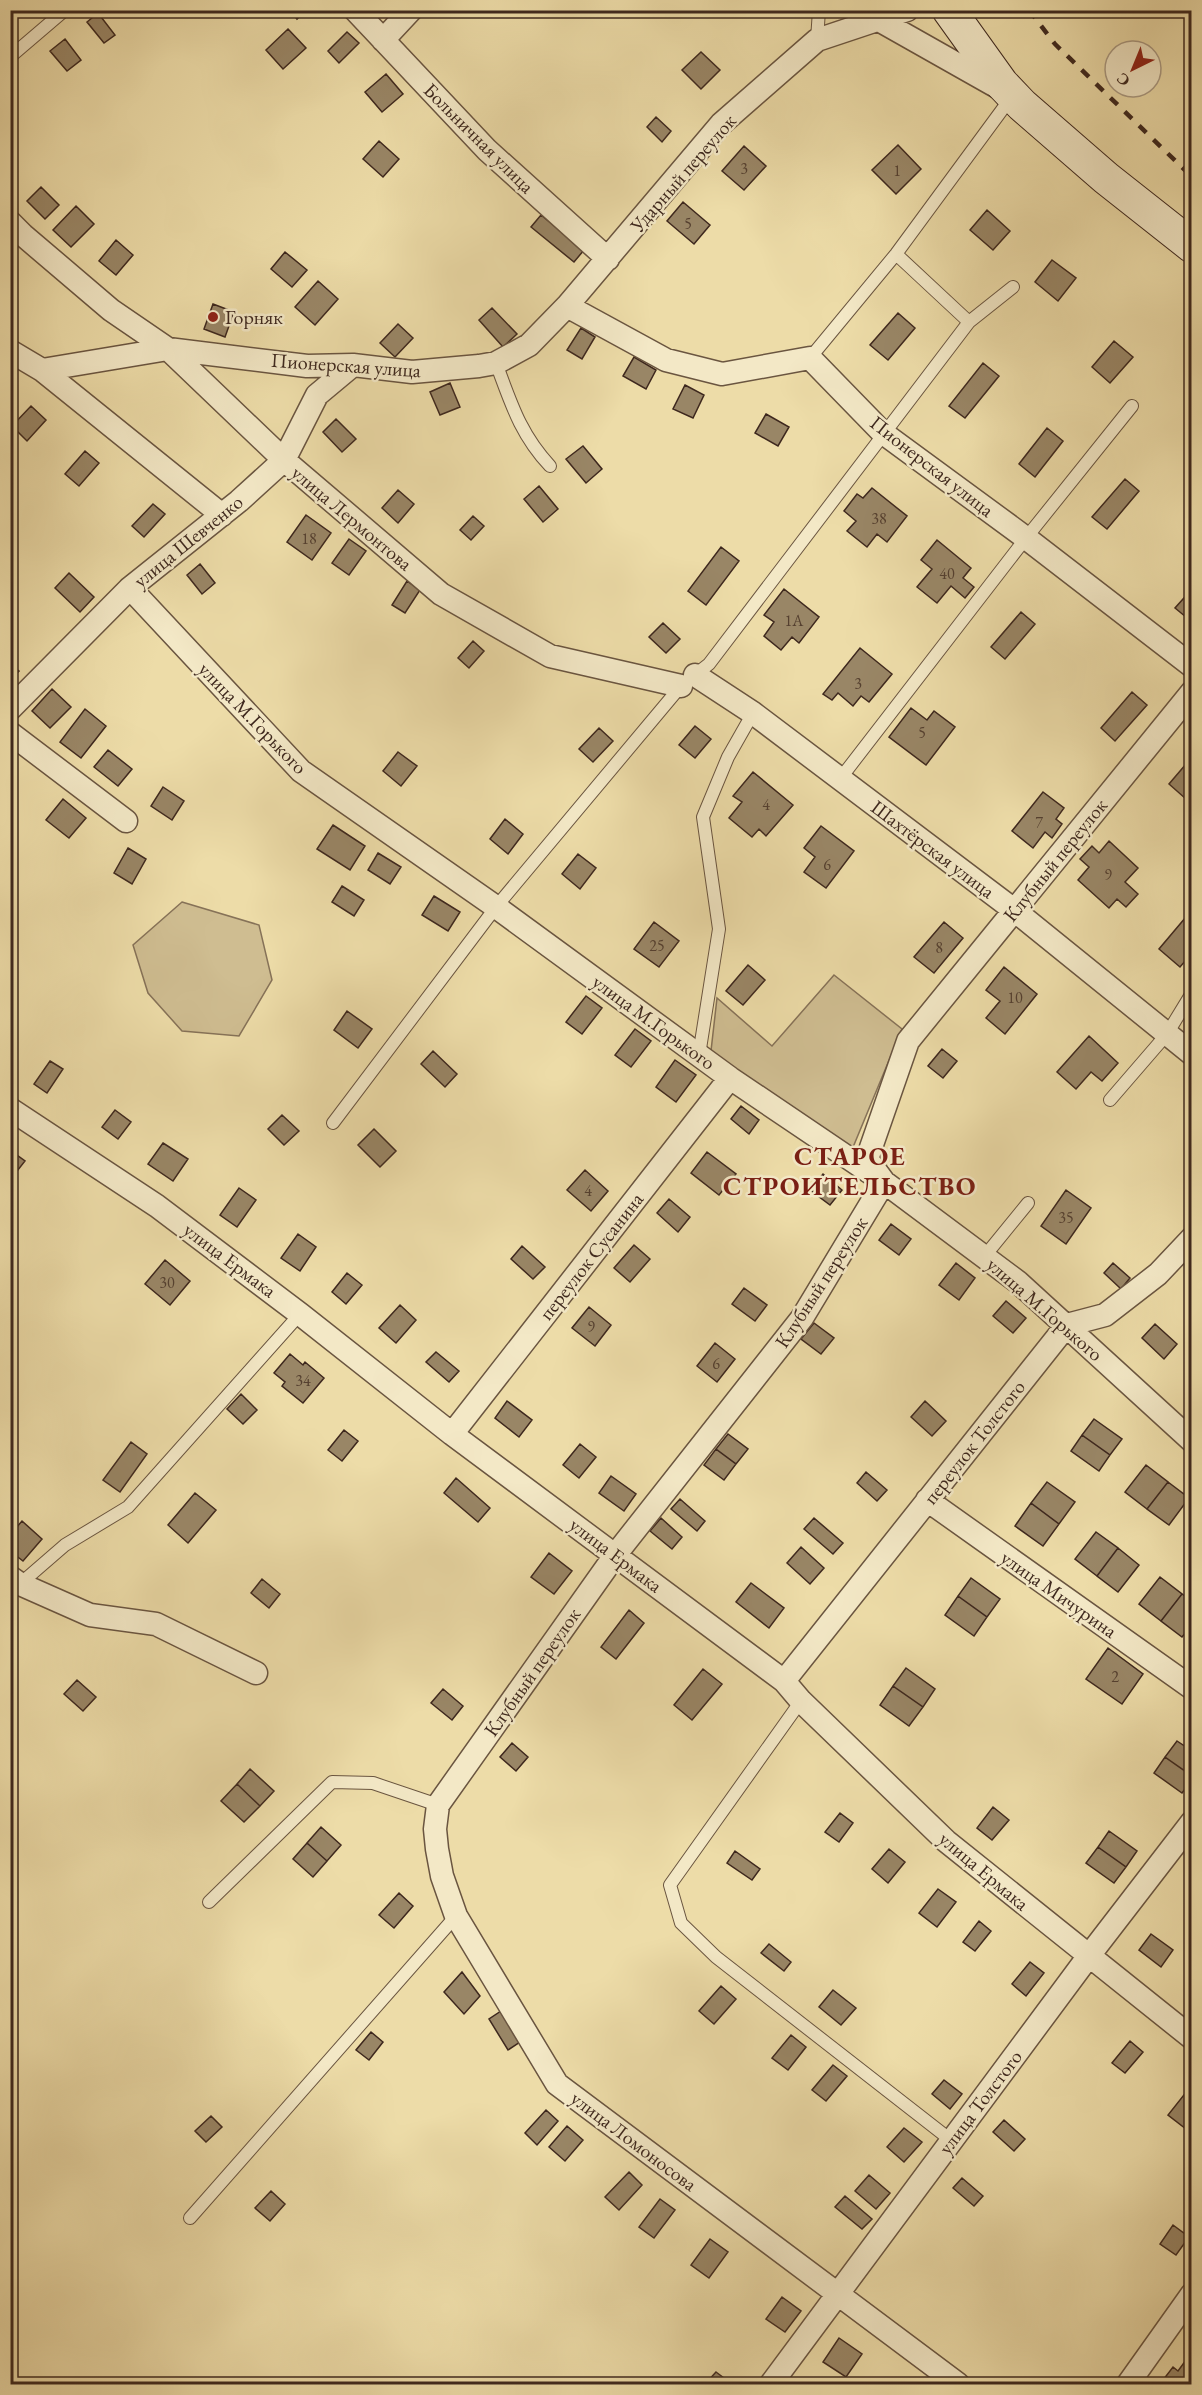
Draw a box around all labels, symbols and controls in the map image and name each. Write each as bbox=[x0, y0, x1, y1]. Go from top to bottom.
north arrow bbox=[1103, 39, 1163, 99]
text: С bbox=[1112, 68, 1134, 91]
street label: Больничная улица bbox=[418, 77, 540, 199]
street label: Ударный переулок bbox=[624, 108, 742, 238]
house number: 3 bbox=[740, 158, 748, 179]
house number: 1 bbox=[893, 160, 901, 181]
house number: 5 bbox=[684, 213, 692, 234]
place label: Горняк bbox=[225, 304, 283, 330]
marker: Горняк bbox=[206, 310, 220, 324]
street label: Пионерская улица bbox=[270, 347, 422, 383]
street label: Пионерская улица bbox=[865, 409, 999, 523]
street label: улица Лермонтова bbox=[286, 460, 418, 576]
street label: улица Шевченко bbox=[128, 489, 248, 593]
house number: 38 bbox=[871, 508, 887, 529]
house number: 18 bbox=[301, 528, 317, 549]
house number: 40 bbox=[939, 563, 955, 584]
house number: 1А bbox=[785, 610, 804, 631]
street label: улица М.Горького bbox=[193, 656, 313, 780]
house number: 3 bbox=[854, 673, 862, 694]
house number: 5 bbox=[918, 722, 926, 743]
street label: Клубный переулок bbox=[997, 793, 1113, 927]
house number: 4 bbox=[762, 794, 770, 815]
street label: Шахтёрская улица bbox=[866, 794, 1000, 904]
house number: 7 bbox=[1035, 812, 1043, 833]
house number: 6 bbox=[823, 854, 831, 875]
house number: 9 bbox=[1104, 864, 1112, 885]
house number: 25 bbox=[649, 935, 665, 956]
house number: 8 bbox=[935, 937, 943, 958]
street label: улица М.Горького bbox=[587, 969, 721, 1075]
house number: 10 bbox=[1007, 987, 1023, 1008]
district label: СТАРОЕ СТРОИТЕЛЬСТВО bbox=[723, 1139, 977, 1203]
house number: 4 bbox=[584, 1180, 592, 1201]
street label: переулок Сусанина bbox=[533, 1187, 649, 1325]
house number: 35 bbox=[1058, 1207, 1074, 1228]
street label: Клубный переулок bbox=[769, 1211, 873, 1353]
street label: улица Ермака bbox=[178, 1217, 282, 1303]
street label: улица М.Горького bbox=[981, 1251, 1109, 1367]
house number: 30 bbox=[159, 1272, 175, 1293]
house number: 9 bbox=[587, 1316, 595, 1337]
house number: 6 bbox=[712, 1353, 720, 1374]
house number: 34 bbox=[295, 1370, 311, 1391]
street label: переулок Толстого bbox=[917, 1374, 1031, 1509]
street label: улица Ермака bbox=[564, 1512, 668, 1598]
street label: улица Мичурина bbox=[996, 1544, 1122, 1644]
street label: Клубный переулок bbox=[478, 1602, 586, 1742]
house number: 2 bbox=[1111, 1666, 1119, 1687]
street label: улица Ермака bbox=[934, 1826, 1034, 1916]
street label: улица Толстого bbox=[932, 2044, 1028, 2159]
street label: улица Ломоносова bbox=[566, 2085, 702, 2197]

